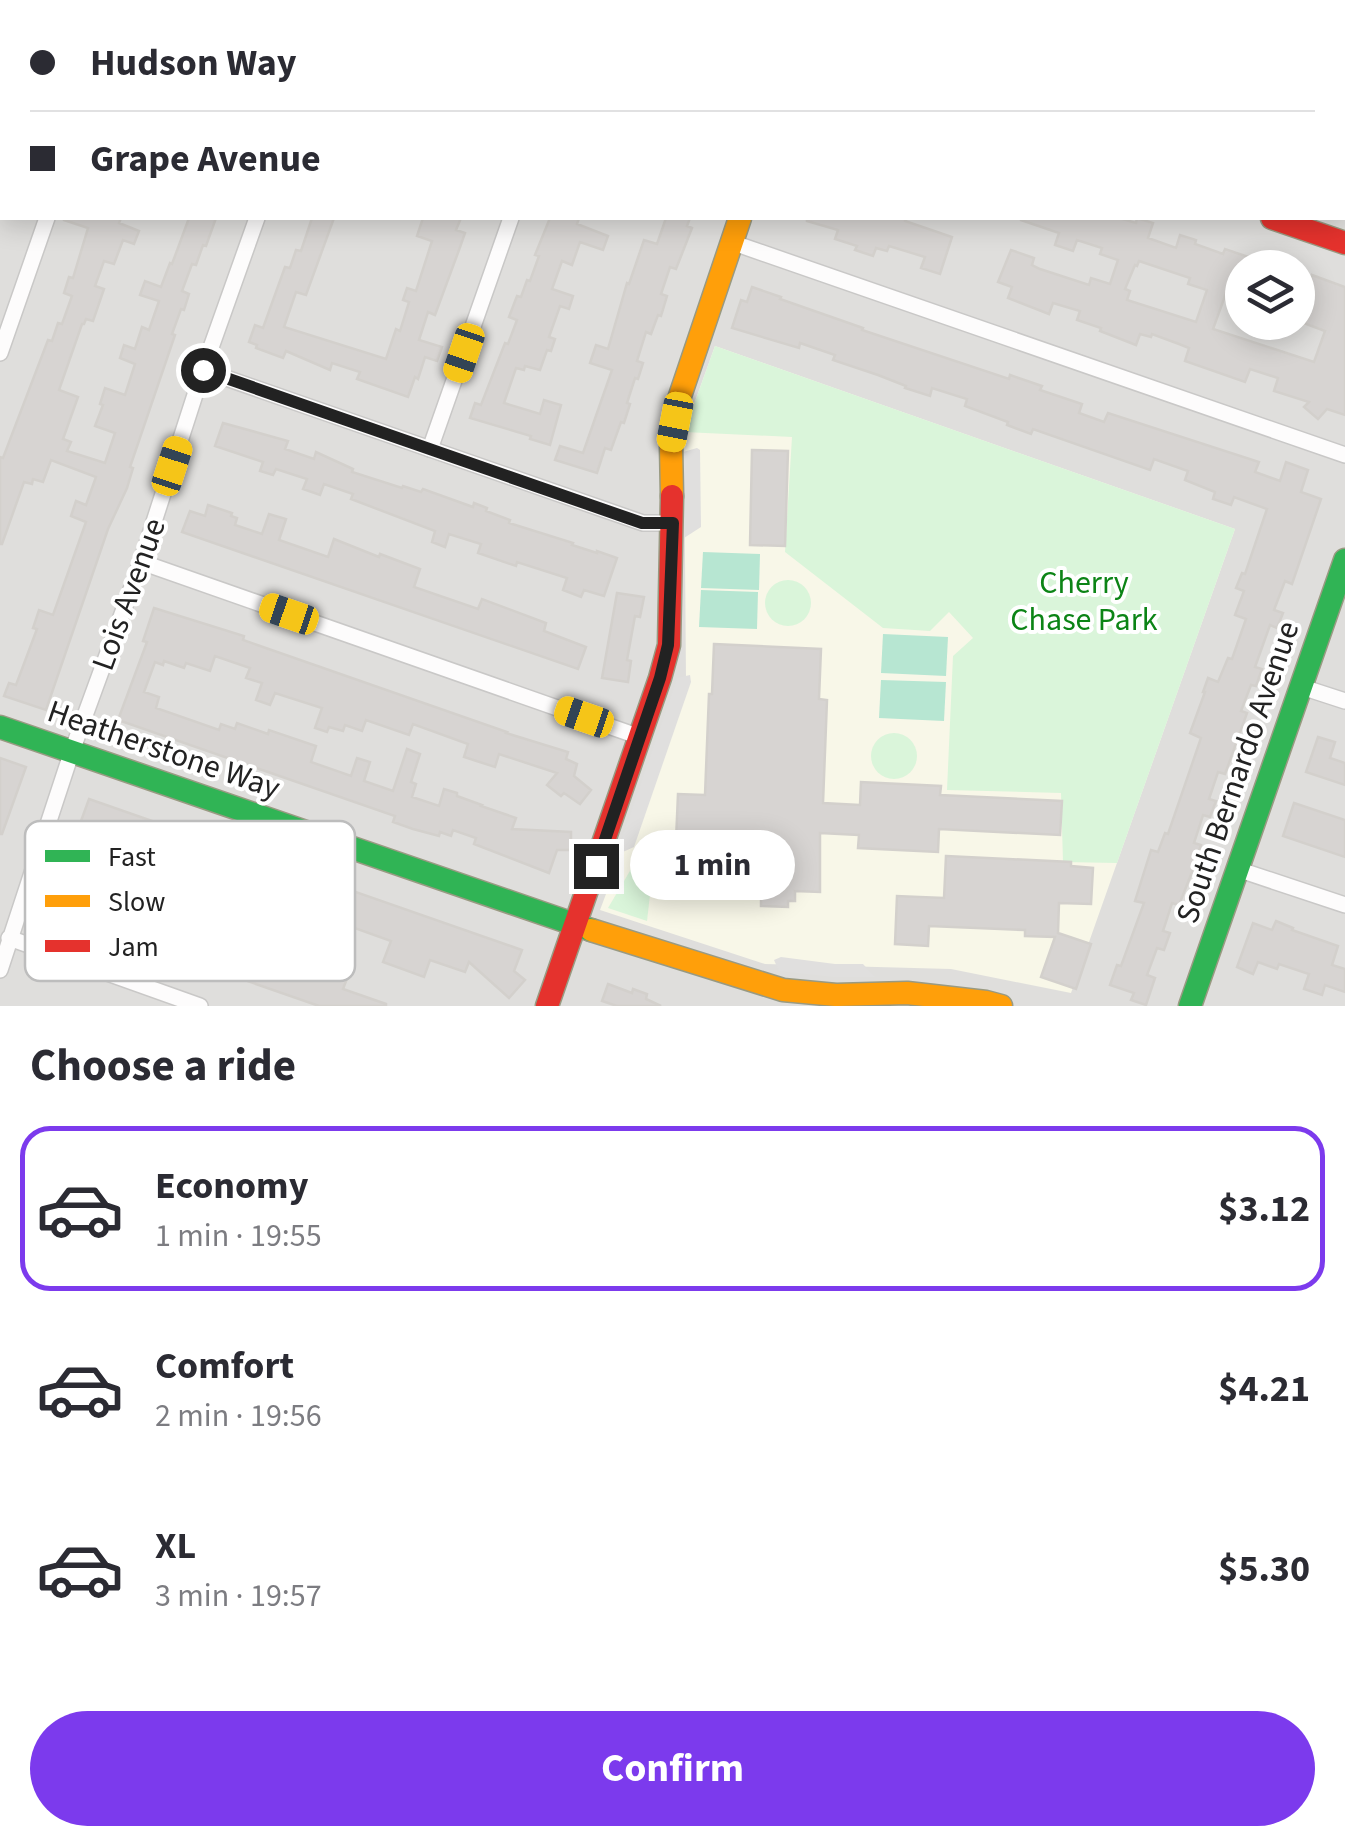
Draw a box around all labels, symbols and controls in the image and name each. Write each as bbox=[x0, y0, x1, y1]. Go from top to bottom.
text: Hudson Way bbox=[90, 36, 297, 90]
text: Grape Avenue bbox=[90, 132, 321, 186]
map controls bbox=[1225, 250, 1315, 340]
button: layers bbox=[1225, 250, 1315, 340]
car bbox=[440, 320, 488, 386]
route start bbox=[181, 348, 226, 393]
car bbox=[655, 390, 695, 454]
car bbox=[148, 433, 196, 499]
street label: Lois Avenue bbox=[80, 512, 178, 677]
park label: Cherry Chase Park bbox=[1010, 560, 1158, 643]
car bbox=[256, 590, 322, 638]
street label: South Bernardo Avenue bbox=[1165, 615, 1311, 930]
street label: Heatherstone Way bbox=[41, 689, 286, 811]
car bbox=[551, 693, 617, 741]
legend bbox=[25, 821, 355, 981]
callout: 1 min bbox=[631, 831, 796, 901]
text: Fast bbox=[108, 837, 156, 877]
text: 1 min bbox=[674, 842, 751, 888]
route end bbox=[574, 844, 619, 889]
text: Slow bbox=[108, 882, 165, 922]
text: Jam bbox=[108, 927, 159, 967]
text: Choose a ride bbox=[30, 1034, 296, 1098]
text: Economy bbox=[155, 1159, 308, 1213]
icon: car bbox=[35, 1164, 125, 1254]
text: $3.12 bbox=[1218, 1182, 1310, 1236]
text: 1 min · 19:55 bbox=[155, 1213, 322, 1259]
text: Comfort bbox=[155, 1339, 294, 1393]
icon: car bbox=[35, 1344, 125, 1434]
text: $4.21 bbox=[1218, 1362, 1310, 1416]
text: 2 min · 19:56 bbox=[155, 1393, 322, 1439]
text: XL bbox=[155, 1519, 196, 1573]
icon: car bbox=[35, 1524, 125, 1614]
text: $5.30 bbox=[1218, 1542, 1310, 1596]
text: 3 min · 19:57 bbox=[155, 1573, 322, 1619]
button: Confirm bbox=[30, 1711, 1315, 1826]

